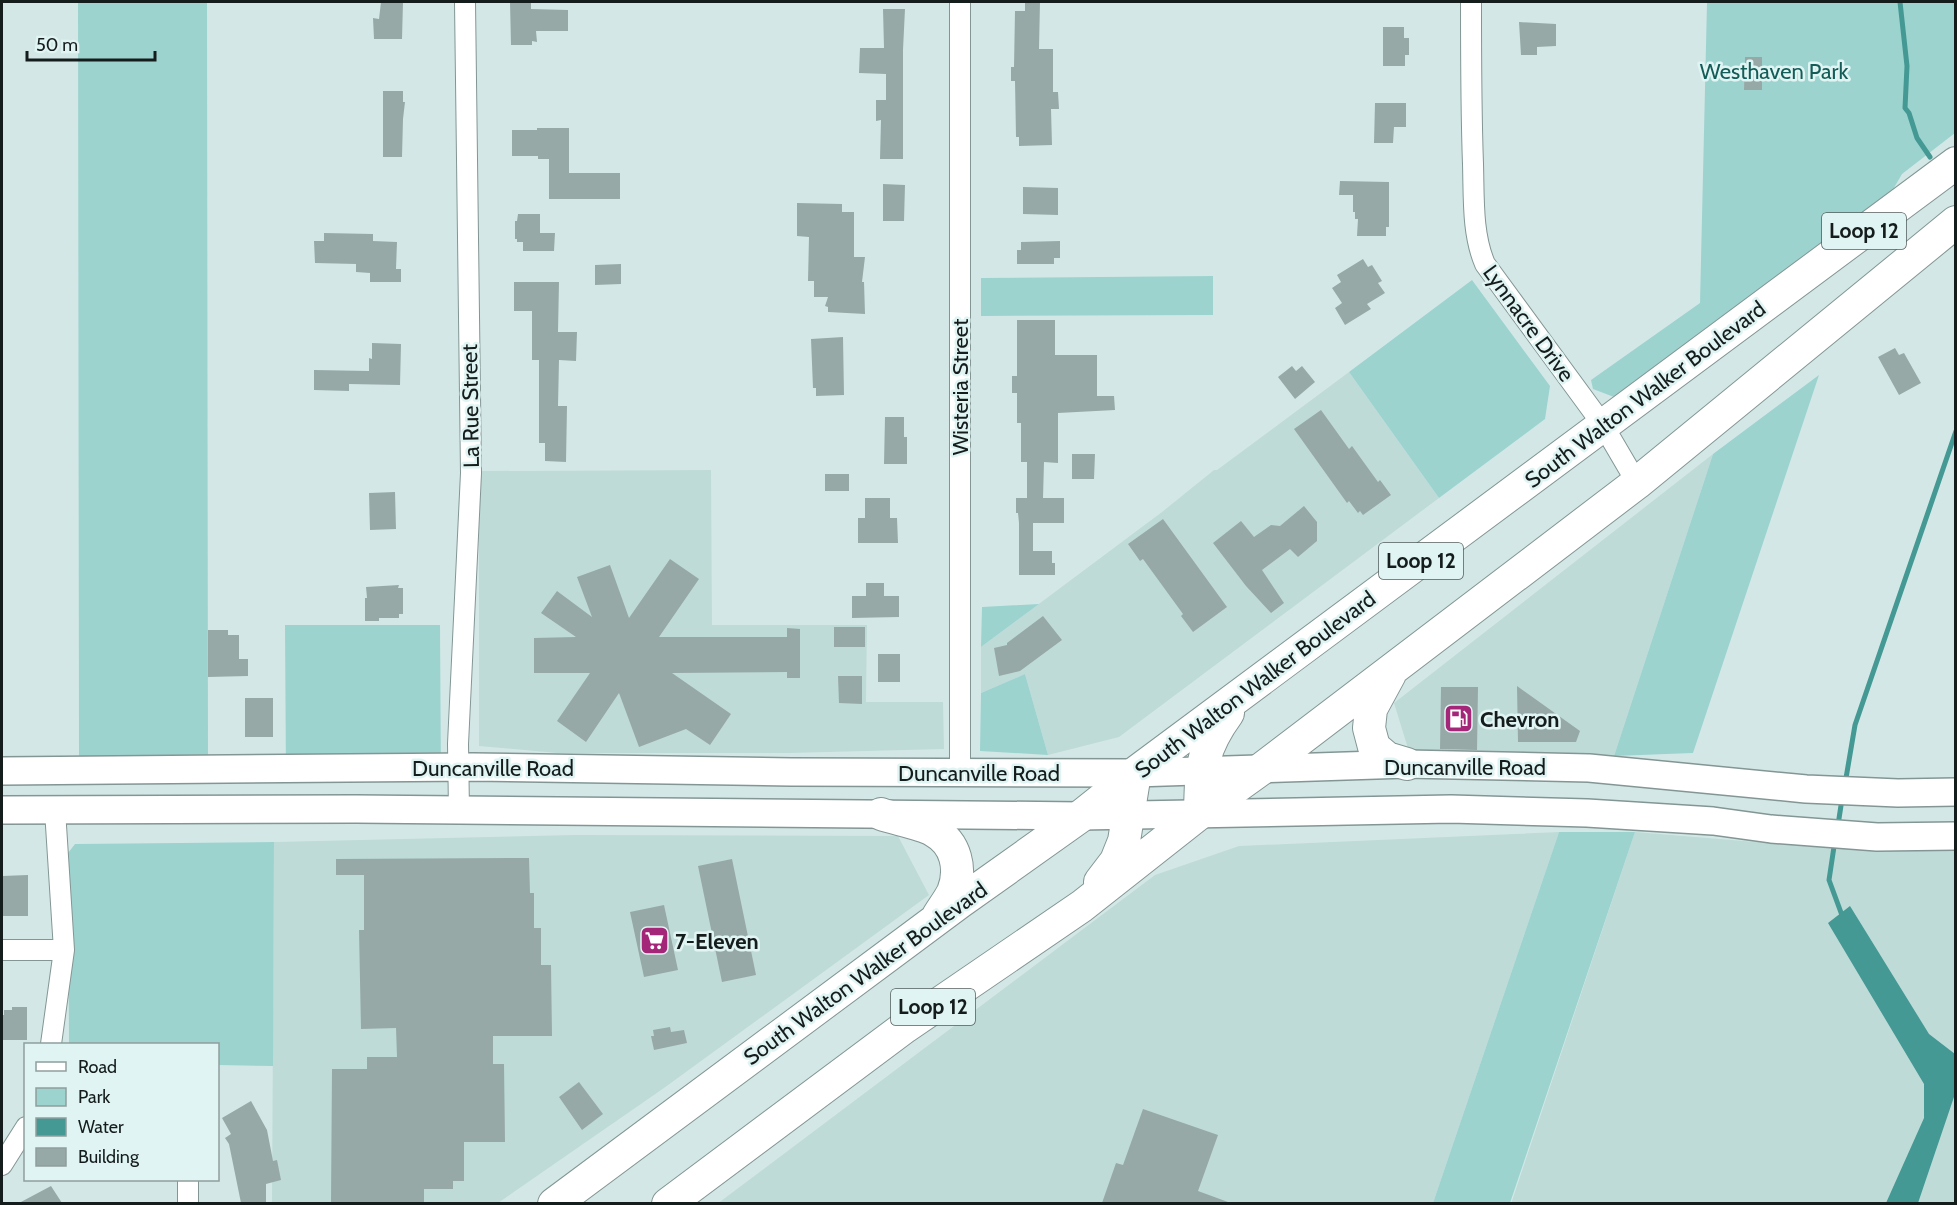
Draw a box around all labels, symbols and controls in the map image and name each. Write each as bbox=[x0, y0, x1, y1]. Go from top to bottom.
scale bar bbox=[27, 24, 154, 62]
text: 50 m bbox=[36, 34, 78, 56]
park label: Westhaven Park bbox=[1700, 58, 1848, 85]
road number: Loop 12 bbox=[1822, 213, 1906, 249]
street label: Lynnacre Drive bbox=[1477, 260, 1580, 387]
street label: South Walton Walker Boulevard bbox=[1520, 295, 1771, 494]
street label: Wisteria Street bbox=[947, 318, 974, 455]
street label: La Rue Street bbox=[456, 343, 485, 468]
road number: Loop 12 bbox=[1379, 543, 1463, 579]
street label: South Walton Walker Boulevard bbox=[1130, 585, 1381, 784]
fuel station icon: Chevron bbox=[1443, 703, 1475, 735]
place label: Chevron bbox=[1480, 706, 1559, 733]
street label: Duncanville Road bbox=[1384, 754, 1546, 781]
street label: Duncanville Road bbox=[412, 755, 574, 782]
street label: Duncanville Road bbox=[898, 760, 1060, 787]
street label: South Walton Walker Boulevard bbox=[738, 876, 992, 1071]
supermarket icon: 7-Eleven bbox=[638, 925, 670, 957]
place label: 7-Eleven bbox=[675, 928, 759, 955]
road number: Loop 12 bbox=[891, 989, 975, 1025]
legend bbox=[24, 1043, 219, 1181]
text: Road bbox=[78, 1056, 117, 1078]
text: Park bbox=[78, 1086, 111, 1108]
text: Water bbox=[78, 1116, 124, 1138]
text: Building bbox=[78, 1146, 140, 1168]

